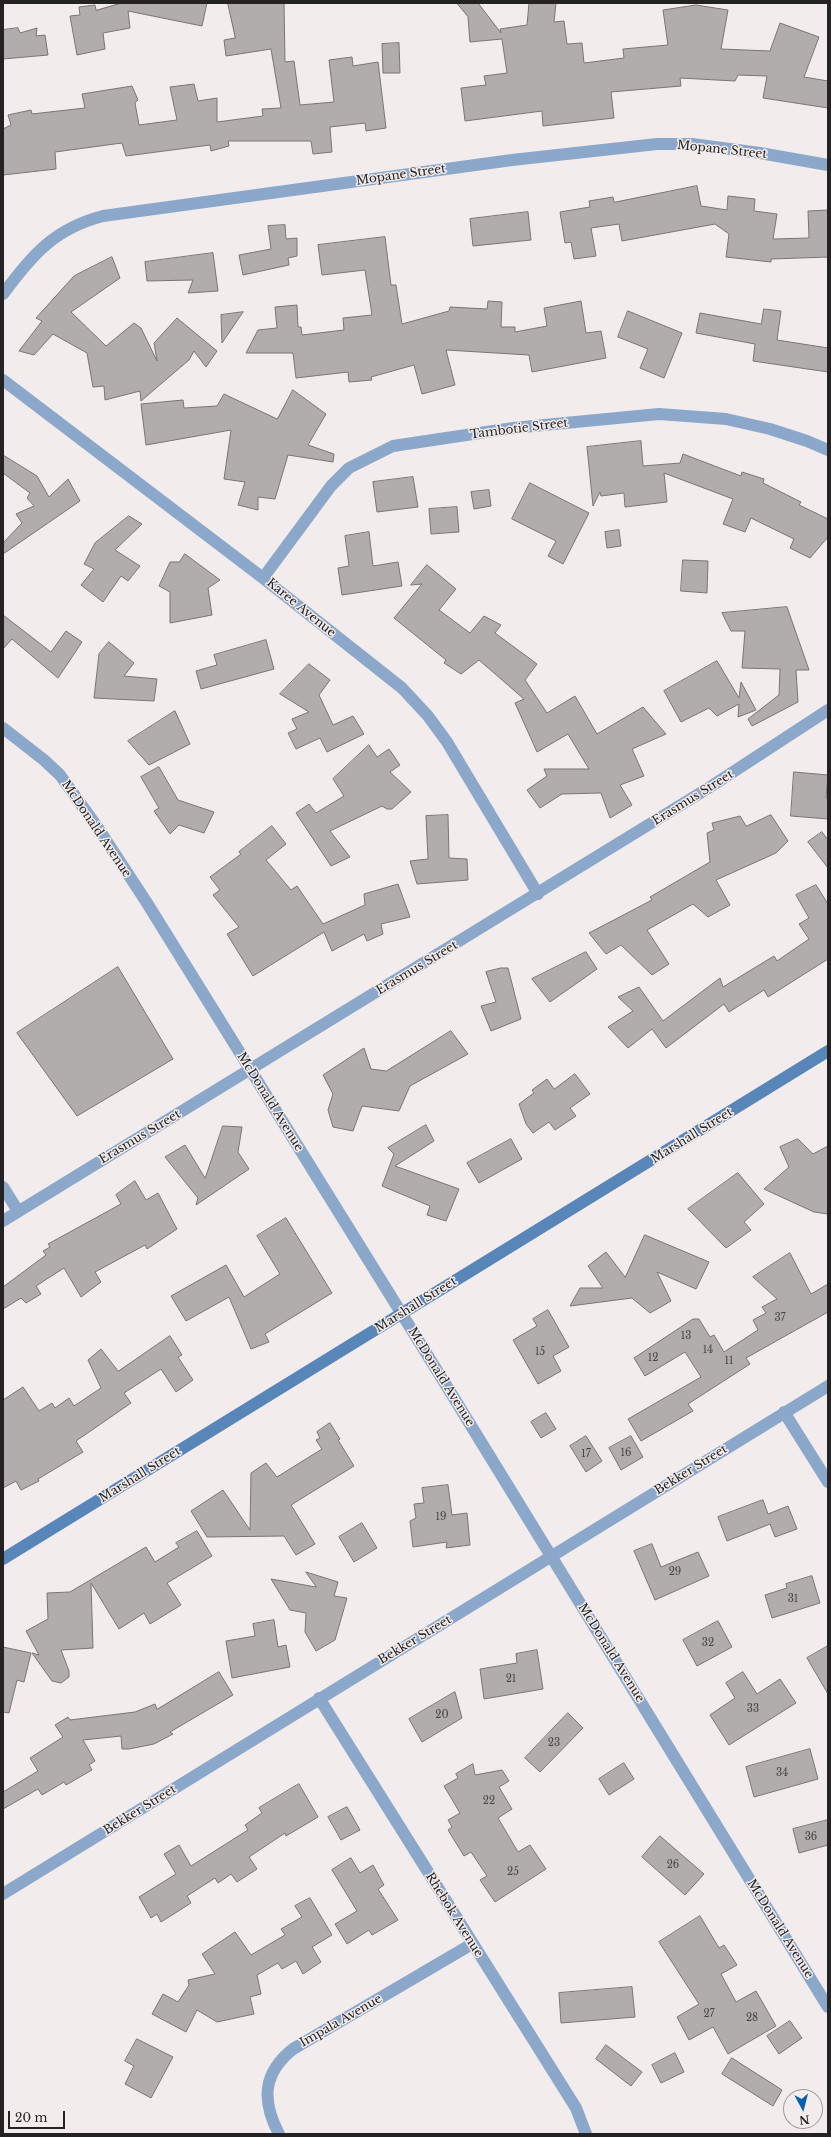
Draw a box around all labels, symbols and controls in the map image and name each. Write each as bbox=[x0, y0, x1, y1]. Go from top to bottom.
street label: Mopane Street bbox=[676, 138, 768, 162]
street label: Mopane Street bbox=[355, 162, 447, 188]
street label: Tambotie Street bbox=[469, 416, 569, 442]
street label: Karee Avenue bbox=[264, 576, 338, 640]
street label: Erasmus Street bbox=[650, 767, 736, 829]
street label: McDonald Avenue bbox=[58, 778, 134, 880]
street label: Erasmus Street bbox=[374, 938, 460, 998]
street label: McDonald Avenue bbox=[234, 1050, 306, 1154]
street label: Marshall Street bbox=[649, 1105, 735, 1167]
street label: Erasmus Street bbox=[97, 1107, 183, 1167]
street label: Marshall Street bbox=[373, 1274, 459, 1336]
house number: 37 bbox=[774, 1312, 786, 1324]
street label: McDonald Avenue bbox=[405, 1325, 477, 1429]
house number: 13 bbox=[681, 1330, 691, 1342]
house number: 14 bbox=[703, 1344, 713, 1356]
house number: 15 bbox=[535, 1346, 545, 1358]
house number: 12 bbox=[648, 1352, 658, 1364]
house number: 11 bbox=[725, 1355, 733, 1367]
street label: Bekker Street bbox=[652, 1442, 730, 1498]
street label: Marshall Street bbox=[97, 1444, 183, 1506]
house number: 16 bbox=[621, 1447, 631, 1459]
house number: 17 bbox=[581, 1448, 591, 1460]
house number: 19 bbox=[436, 1511, 446, 1523]
house number: 29 bbox=[669, 1566, 681, 1578]
house number: 31 bbox=[788, 1593, 798, 1605]
street label: McDonald Avenue bbox=[575, 1601, 647, 1705]
street label: Bekker Street bbox=[376, 1613, 454, 1667]
house number: 32 bbox=[702, 1637, 714, 1649]
house number: 21 bbox=[506, 1673, 516, 1685]
house number: 33 bbox=[747, 1703, 759, 1715]
house number: 20 bbox=[435, 1709, 449, 1721]
house number: 23 bbox=[548, 1737, 560, 1749]
house number: 34 bbox=[776, 1767, 788, 1779]
street label: Bekker Street bbox=[101, 1782, 179, 1838]
house number: 22 bbox=[483, 1795, 495, 1807]
house number: 36 bbox=[805, 1831, 817, 1843]
house number: 26 bbox=[667, 1859, 679, 1871]
house number: 25 bbox=[507, 1866, 519, 1878]
street label: Rhebok Avenue bbox=[422, 1870, 486, 1960]
street label: McDonald Avenue bbox=[744, 1877, 816, 1981]
street label: Impala Avenue bbox=[297, 1992, 385, 2050]
house number: 27 bbox=[703, 2008, 715, 2020]
house number: 28 bbox=[746, 2012, 758, 2024]
north arrow bbox=[783, 2089, 823, 2129]
scale bar bbox=[10, 2103, 67, 2129]
text: 20 m bbox=[15, 2110, 47, 2125]
text: N bbox=[798, 2112, 810, 2127]

